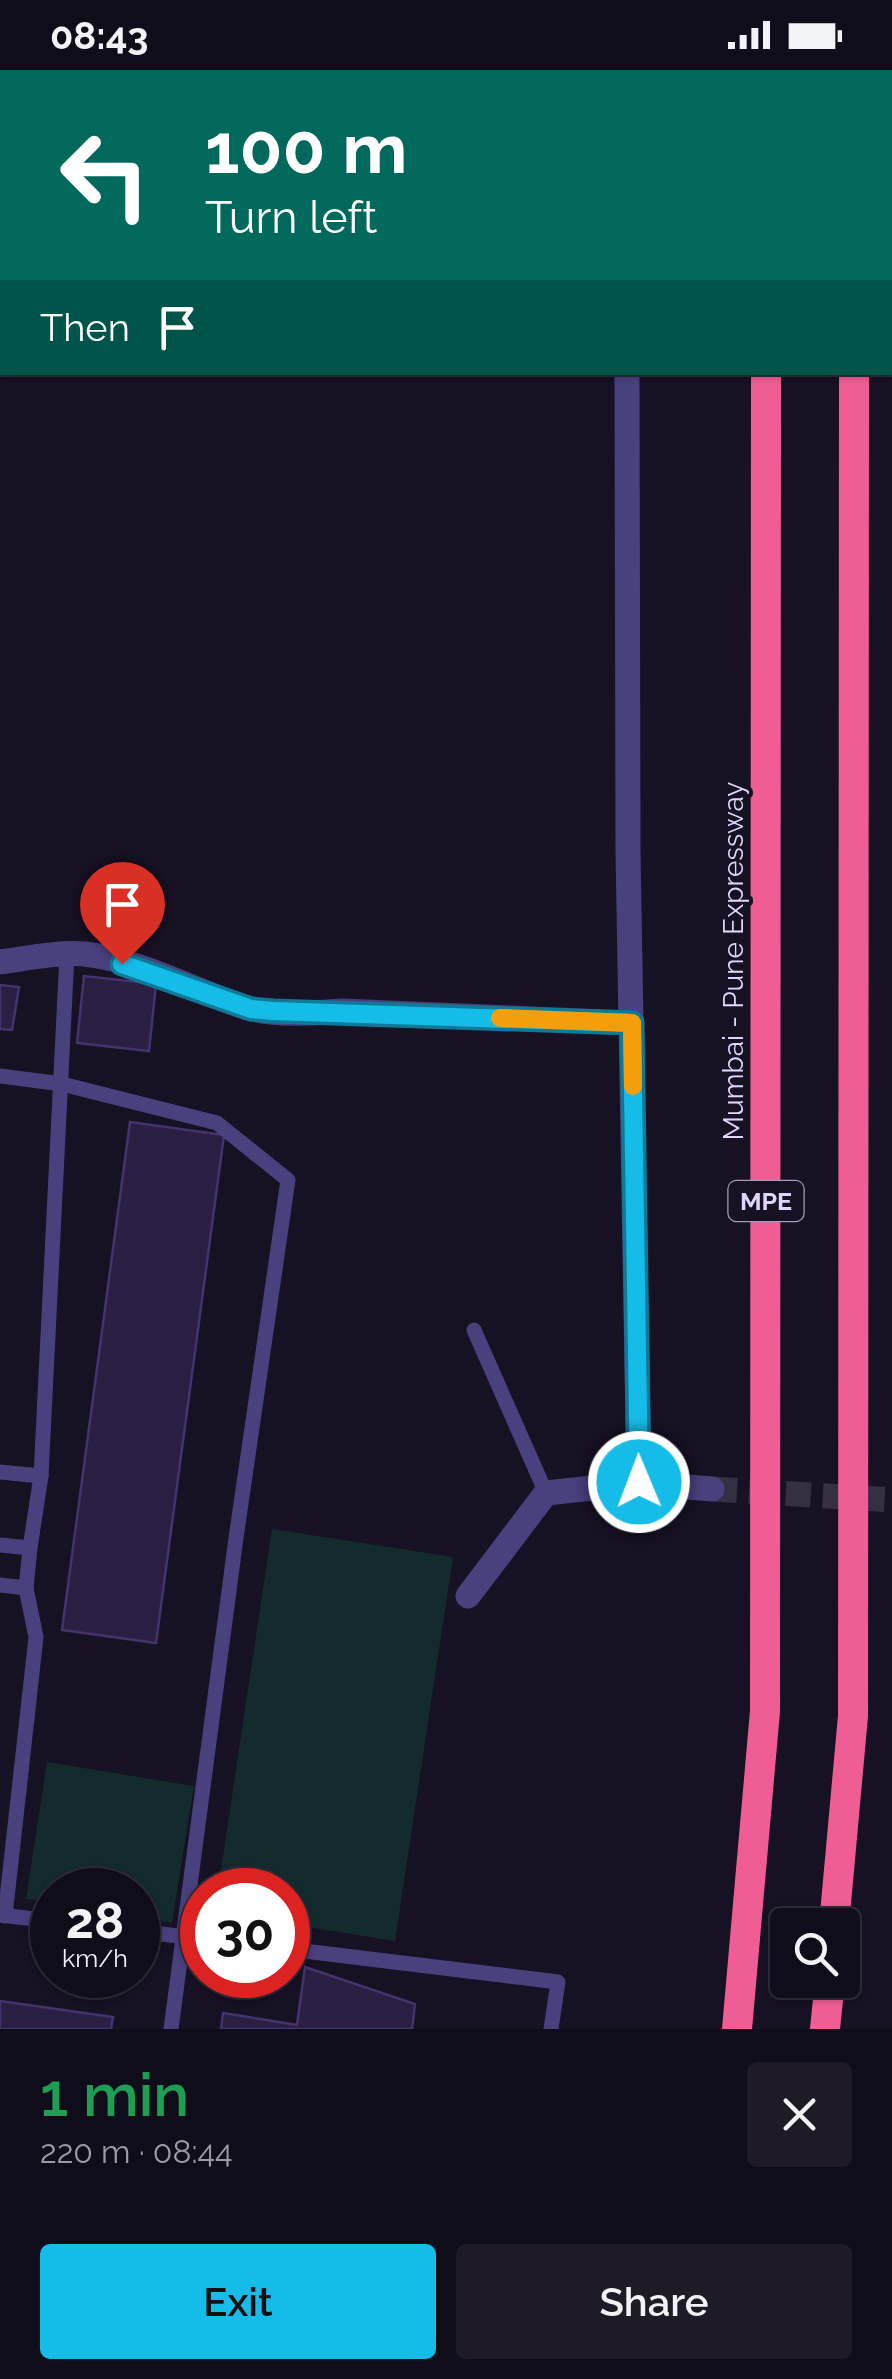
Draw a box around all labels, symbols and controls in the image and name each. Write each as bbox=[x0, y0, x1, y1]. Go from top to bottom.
text: 08:43 bbox=[50, 13, 149, 58]
text: 100 m bbox=[205, 107, 408, 189]
icon: left bbox=[40, 110, 170, 240]
text: Turn left bbox=[205, 191, 377, 244]
icon: arrive bbox=[150, 300, 205, 355]
text: Then bbox=[40, 305, 130, 350]
street label: Mumbai - Pune Expressway bbox=[717, 781, 750, 1141]
pin bbox=[80, 862, 165, 965]
icon: arrive bbox=[95, 877, 150, 932]
road number: MPE bbox=[728, 1181, 804, 1221]
position arrow bbox=[587, 1430, 691, 1534]
speed limit sign: 30 bbox=[180, 1868, 310, 1998]
text: 28 bbox=[66, 1891, 124, 1950]
map controls bbox=[770, 1908, 860, 1998]
button: search bbox=[770, 1908, 860, 1998]
text: km/h bbox=[62, 1943, 128, 1973]
text: 1 min bbox=[40, 2060, 189, 2130]
button: close bbox=[747, 2062, 852, 2167]
text: 220 m · 08:44 bbox=[40, 2133, 232, 2170]
button: Exit bbox=[40, 2244, 436, 2359]
button: Share bbox=[456, 2244, 852, 2359]

